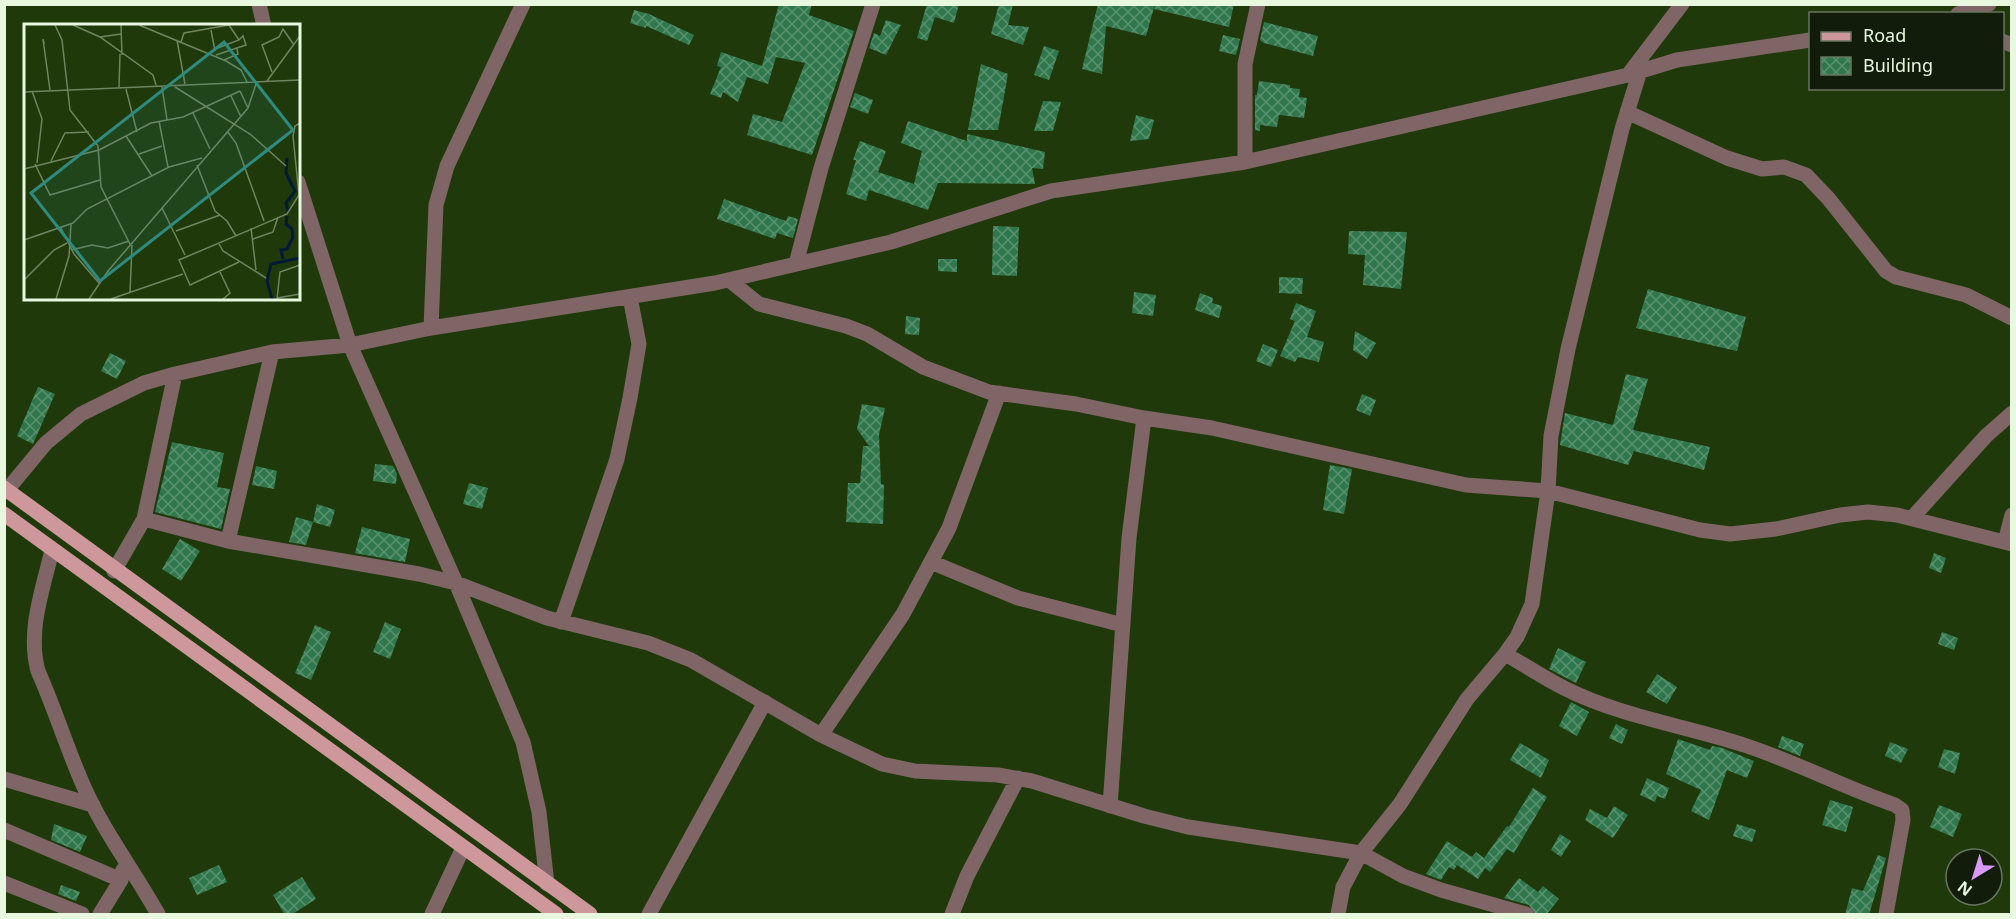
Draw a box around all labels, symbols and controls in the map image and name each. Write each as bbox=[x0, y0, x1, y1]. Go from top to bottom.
legend bbox=[1809, 12, 2004, 90]
text: Road bbox=[1863, 23, 1906, 47]
inset map bbox=[24, 24, 300, 300]
text: Building bbox=[1863, 53, 1933, 77]
north arrow bbox=[1944, 847, 2004, 907]
text: N bbox=[1953, 876, 1977, 901]

